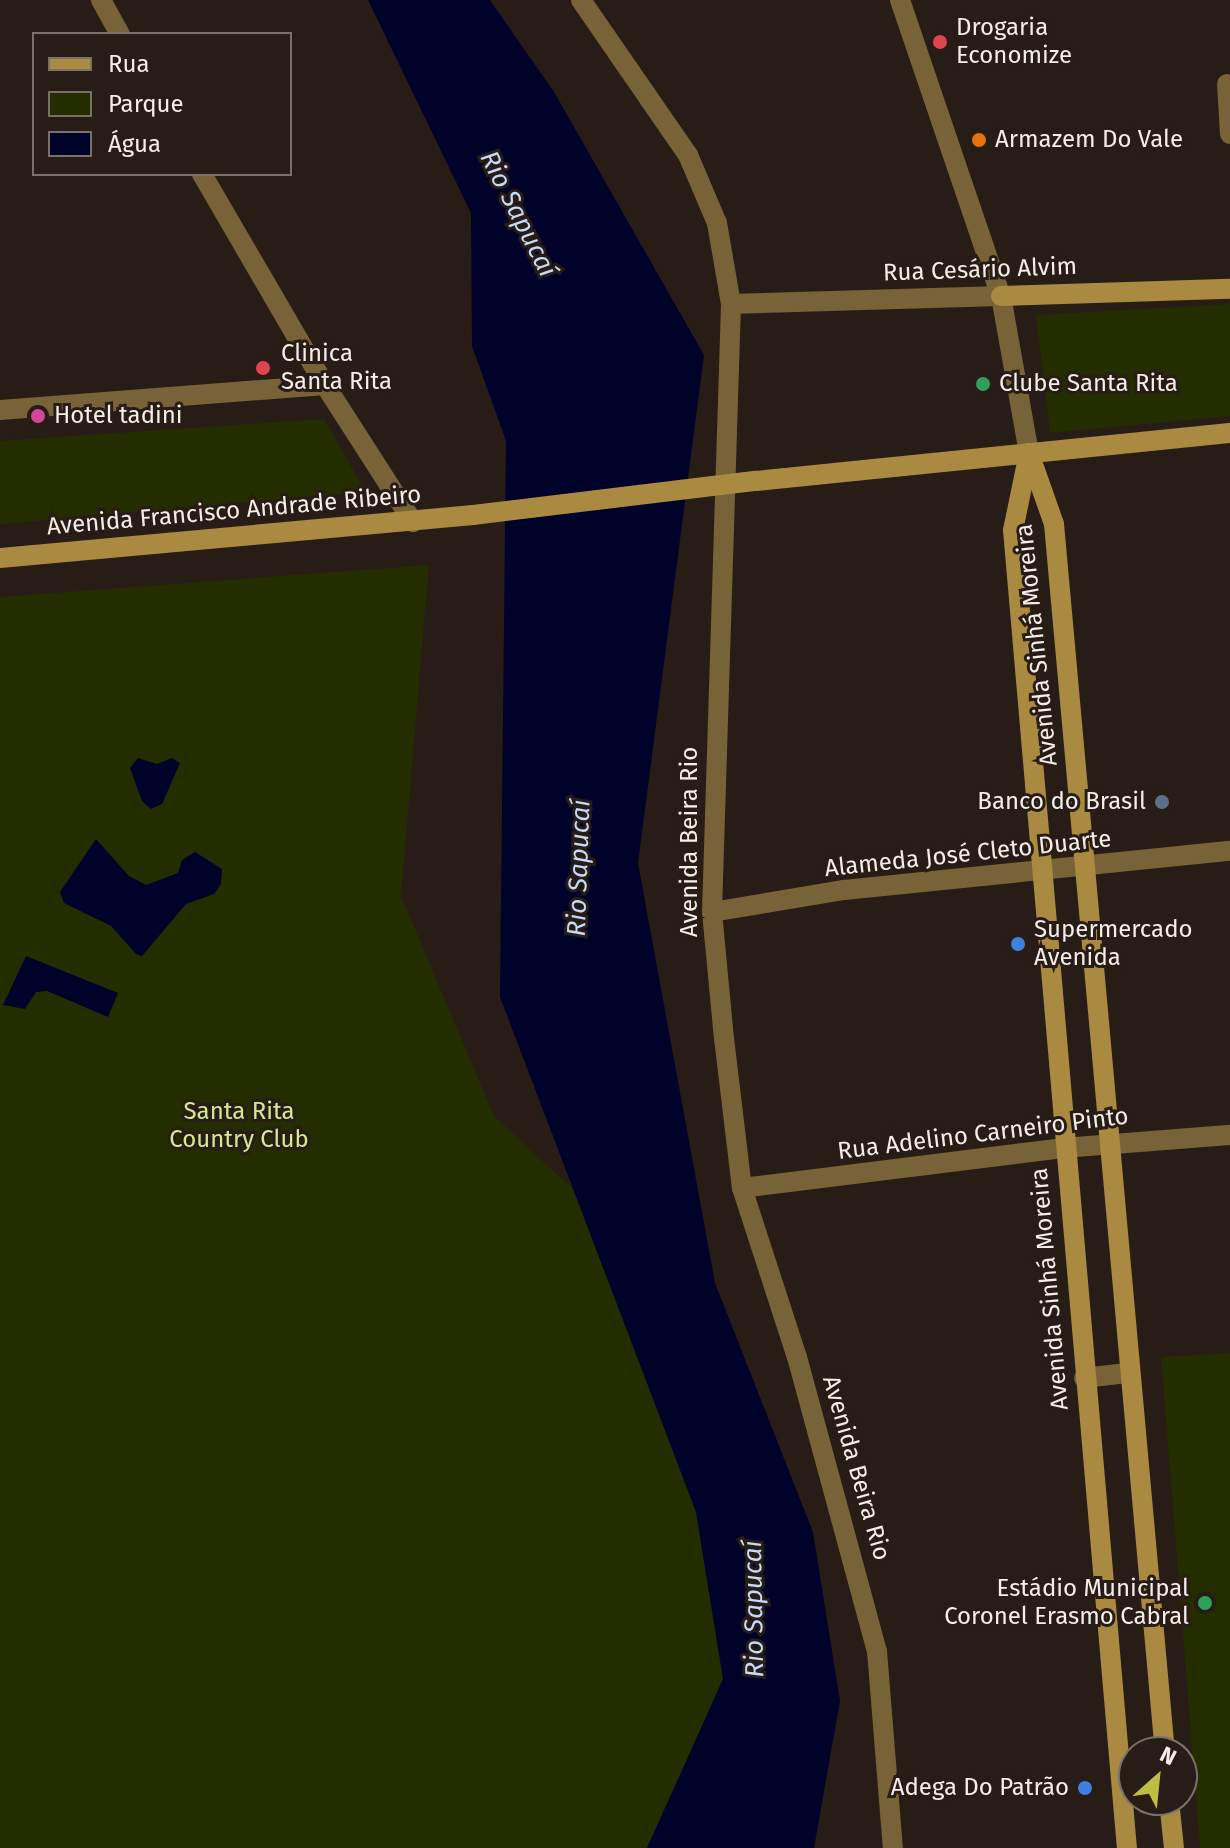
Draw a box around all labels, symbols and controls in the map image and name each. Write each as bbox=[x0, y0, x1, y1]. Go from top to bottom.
place label: Drogaria Economize bbox=[956, 14, 1072, 70]
legend bbox=[32, 32, 292, 176]
marker: Drogaria Economize bbox=[931, 33, 949, 51]
text: Rua bbox=[108, 50, 150, 78]
text: Parque bbox=[108, 90, 184, 118]
place label: Armazem Do Vale bbox=[995, 126, 1183, 154]
text: Água bbox=[108, 130, 161, 158]
marker: Armazem Do Vale bbox=[970, 131, 988, 149]
water label: Rio Sapucaí bbox=[473, 146, 563, 282]
street label: Rua Cesário Alvim bbox=[883, 252, 1077, 288]
place label: Clinica Santa Rita bbox=[281, 340, 392, 396]
marker: Clinica Santa Rita bbox=[252, 357, 274, 379]
place label: Clube Santa Rita bbox=[999, 370, 1178, 398]
marker: Clube Santa Rita bbox=[974, 375, 992, 393]
place label: Hotel tadini bbox=[54, 402, 183, 430]
marker: Hotel tadini bbox=[29, 407, 47, 425]
street label: Avenida Francisco Andrade Ribeiro bbox=[46, 480, 422, 542]
street label: Avenida Sinhá Moreira bbox=[1010, 523, 1064, 767]
street label: Avenida Beira Rio bbox=[676, 747, 704, 937]
place label: Banco do Brasil bbox=[977, 788, 1146, 816]
marker: Banco do Brasil bbox=[1153, 793, 1171, 811]
water label: Rio Sapucaí bbox=[561, 799, 597, 937]
street label: Alameda José Cleto Duarte bbox=[823, 825, 1113, 883]
place label: Supermercado Avenida bbox=[1034, 916, 1192, 972]
marker: Supermercado Avenida bbox=[1009, 935, 1027, 953]
park label: Santa Rita Country Club bbox=[169, 1098, 309, 1154]
street label: Rua Adelino Carneiro Pinto bbox=[836, 1102, 1130, 1166]
street label: Avenida Sinhá Moreira bbox=[1025, 1167, 1075, 1411]
street label: Avenida Beira Rio bbox=[816, 1372, 896, 1564]
water label: Rio Sapucaí bbox=[737, 1540, 771, 1678]
place label: Estádio Municipal Coronel Erasmo Cabral bbox=[944, 1575, 1189, 1631]
marker: Estádio Municipal Coronel Erasmo Cabral bbox=[1196, 1594, 1214, 1612]
north arrow bbox=[1118, 1736, 1198, 1816]
text: N bbox=[1156, 1741, 1181, 1771]
place label: Adega Do Patrão bbox=[891, 1774, 1069, 1802]
marker: Adega Do Patrão bbox=[1076, 1779, 1094, 1797]

